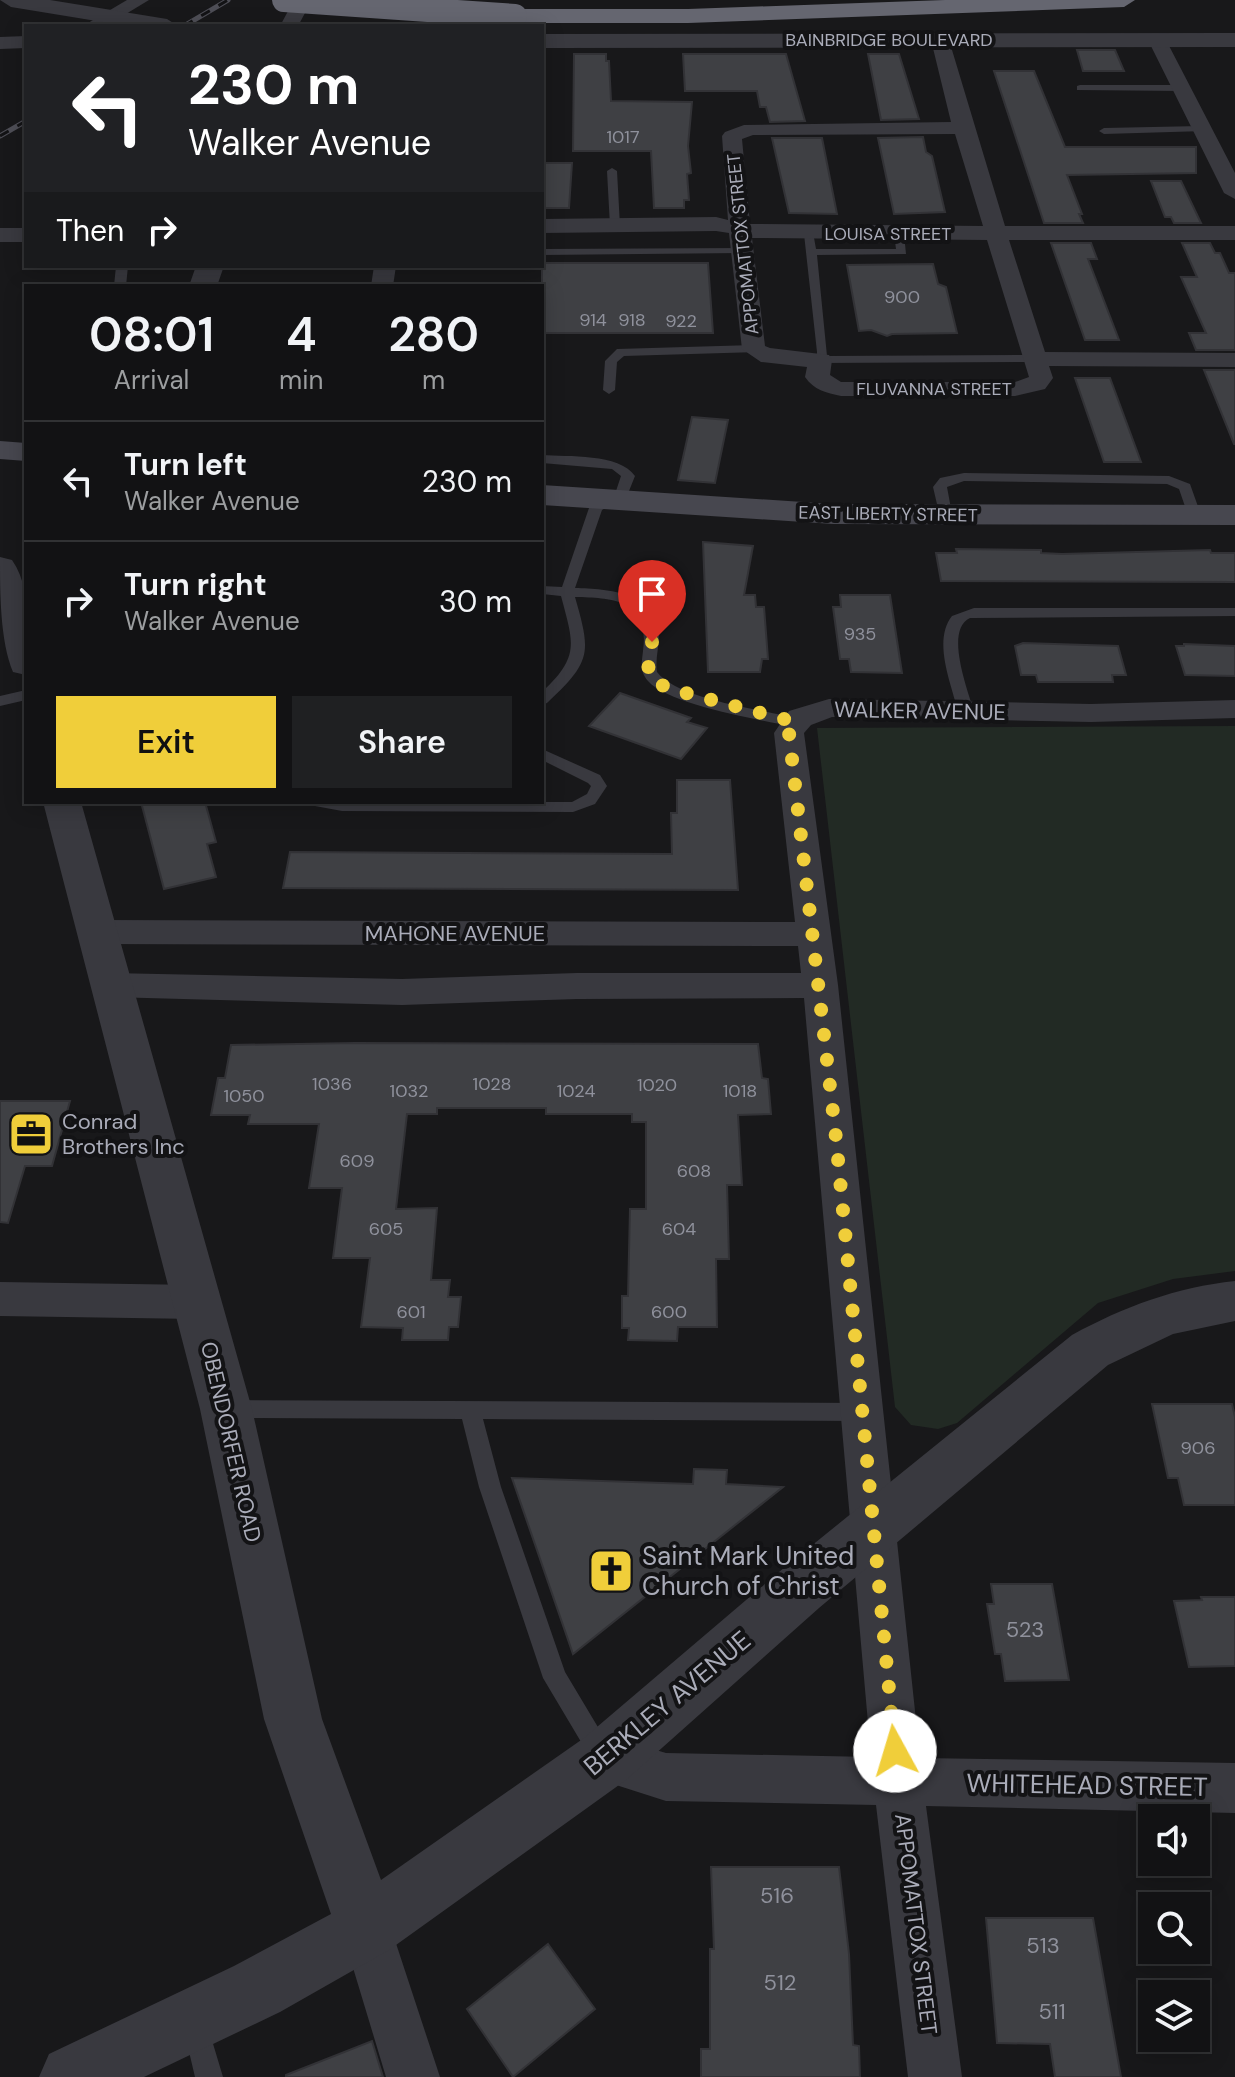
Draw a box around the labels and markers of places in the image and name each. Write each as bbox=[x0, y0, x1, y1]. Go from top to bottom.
pin bbox=[618, 560, 686, 642]
place label: Conrad Brothers Inc bbox=[62, 1107, 185, 1161]
office icon: Conrad Brothers Inc bbox=[7, 1110, 55, 1158]
place label: Saint Mark United Church of Christ bbox=[642, 1539, 854, 1603]
church icon: Saint Mark United Church of Christ bbox=[587, 1547, 635, 1595]

